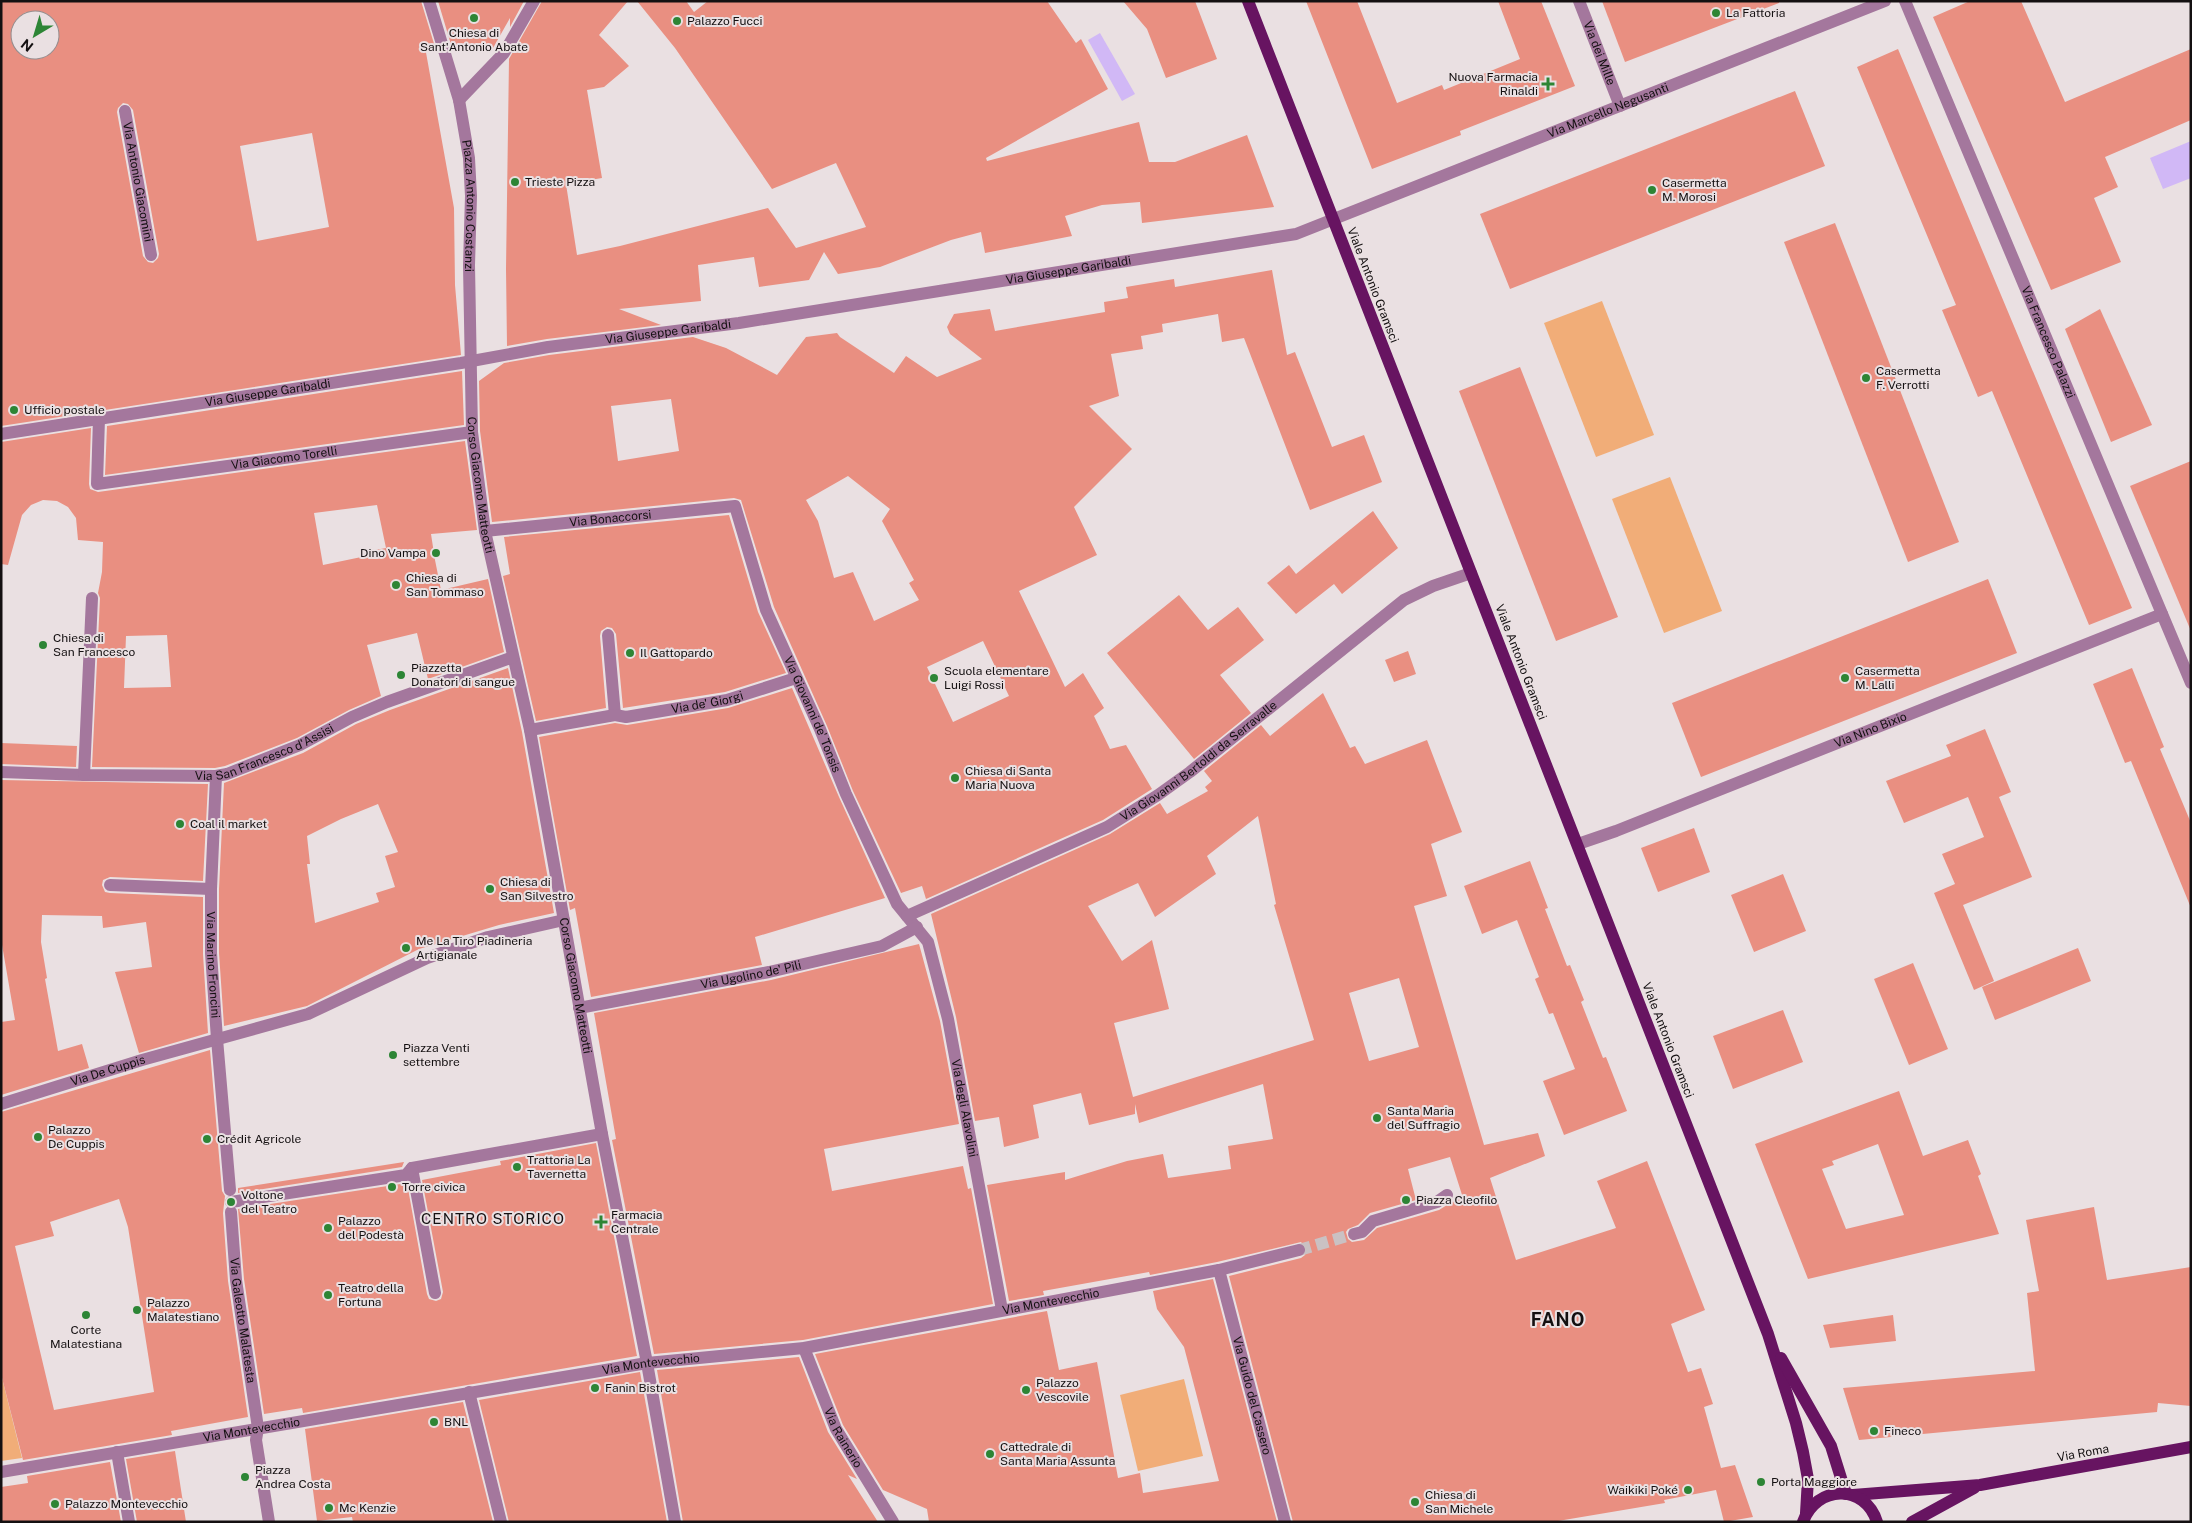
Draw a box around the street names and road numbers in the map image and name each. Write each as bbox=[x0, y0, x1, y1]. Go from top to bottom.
street label: Via dei Mille bbox=[1581, 19, 1618, 87]
street label: Via Marcello Negusanti bbox=[1545, 80, 1671, 141]
street label: Via Antonio Giacomini bbox=[120, 121, 156, 243]
street label: Piazza Antonio Costanzi bbox=[459, 139, 478, 272]
street label: Viale Antonio Gramsci bbox=[1345, 225, 1401, 345]
street label: Via Giuseppe Garibaldi bbox=[1005, 253, 1132, 287]
street label: Via Francesco Palazzi bbox=[2018, 284, 2078, 400]
street label: Via Giuseppe Garibaldi bbox=[604, 317, 732, 347]
street label: Via Giuseppe Garibaldi bbox=[204, 376, 332, 409]
street label: Corso Giacomo Matteotti bbox=[465, 417, 497, 555]
street label: Via Giacomo Torelli bbox=[230, 444, 338, 472]
street label: Via Bonaccorsi bbox=[569, 507, 652, 530]
street label: Viale Antonio Gramsci bbox=[1493, 602, 1549, 722]
street label: Via Giovanni de' Tonsis bbox=[781, 654, 844, 775]
street label: Via de' Giorgi bbox=[670, 688, 745, 716]
street label: Via Giovanni Bertoldi da Serravalle bbox=[1118, 698, 1280, 824]
street label: Via Nino Bixio bbox=[1832, 709, 1909, 751]
street label: Via San Francesco d'Assisi bbox=[195, 721, 336, 783]
street label: Via Marino Froncini bbox=[204, 911, 223, 1019]
street label: Corso Giacomo Matteotti bbox=[557, 917, 595, 1055]
street label: Via Ugolino de' Pili bbox=[699, 958, 802, 992]
street label: Viale Antonio Gramsci bbox=[1640, 980, 1696, 1100]
street label: Via De Cuppis bbox=[69, 1052, 147, 1089]
street label: Via degli Alavolini bbox=[949, 1058, 980, 1158]
street label: Via Galeotto Malatesta bbox=[227, 1257, 258, 1384]
street label: Via Montevecchio bbox=[1001, 1286, 1101, 1318]
street label: Via Guido del Cassero bbox=[1230, 1335, 1274, 1457]
street label: Via Montevecchio bbox=[601, 1351, 701, 1377]
street label: Via Rainerio bbox=[821, 1406, 865, 1471]
street label: Via Montevecchio bbox=[202, 1415, 301, 1445]
street label: Via Roma bbox=[2056, 1442, 2110, 1464]

